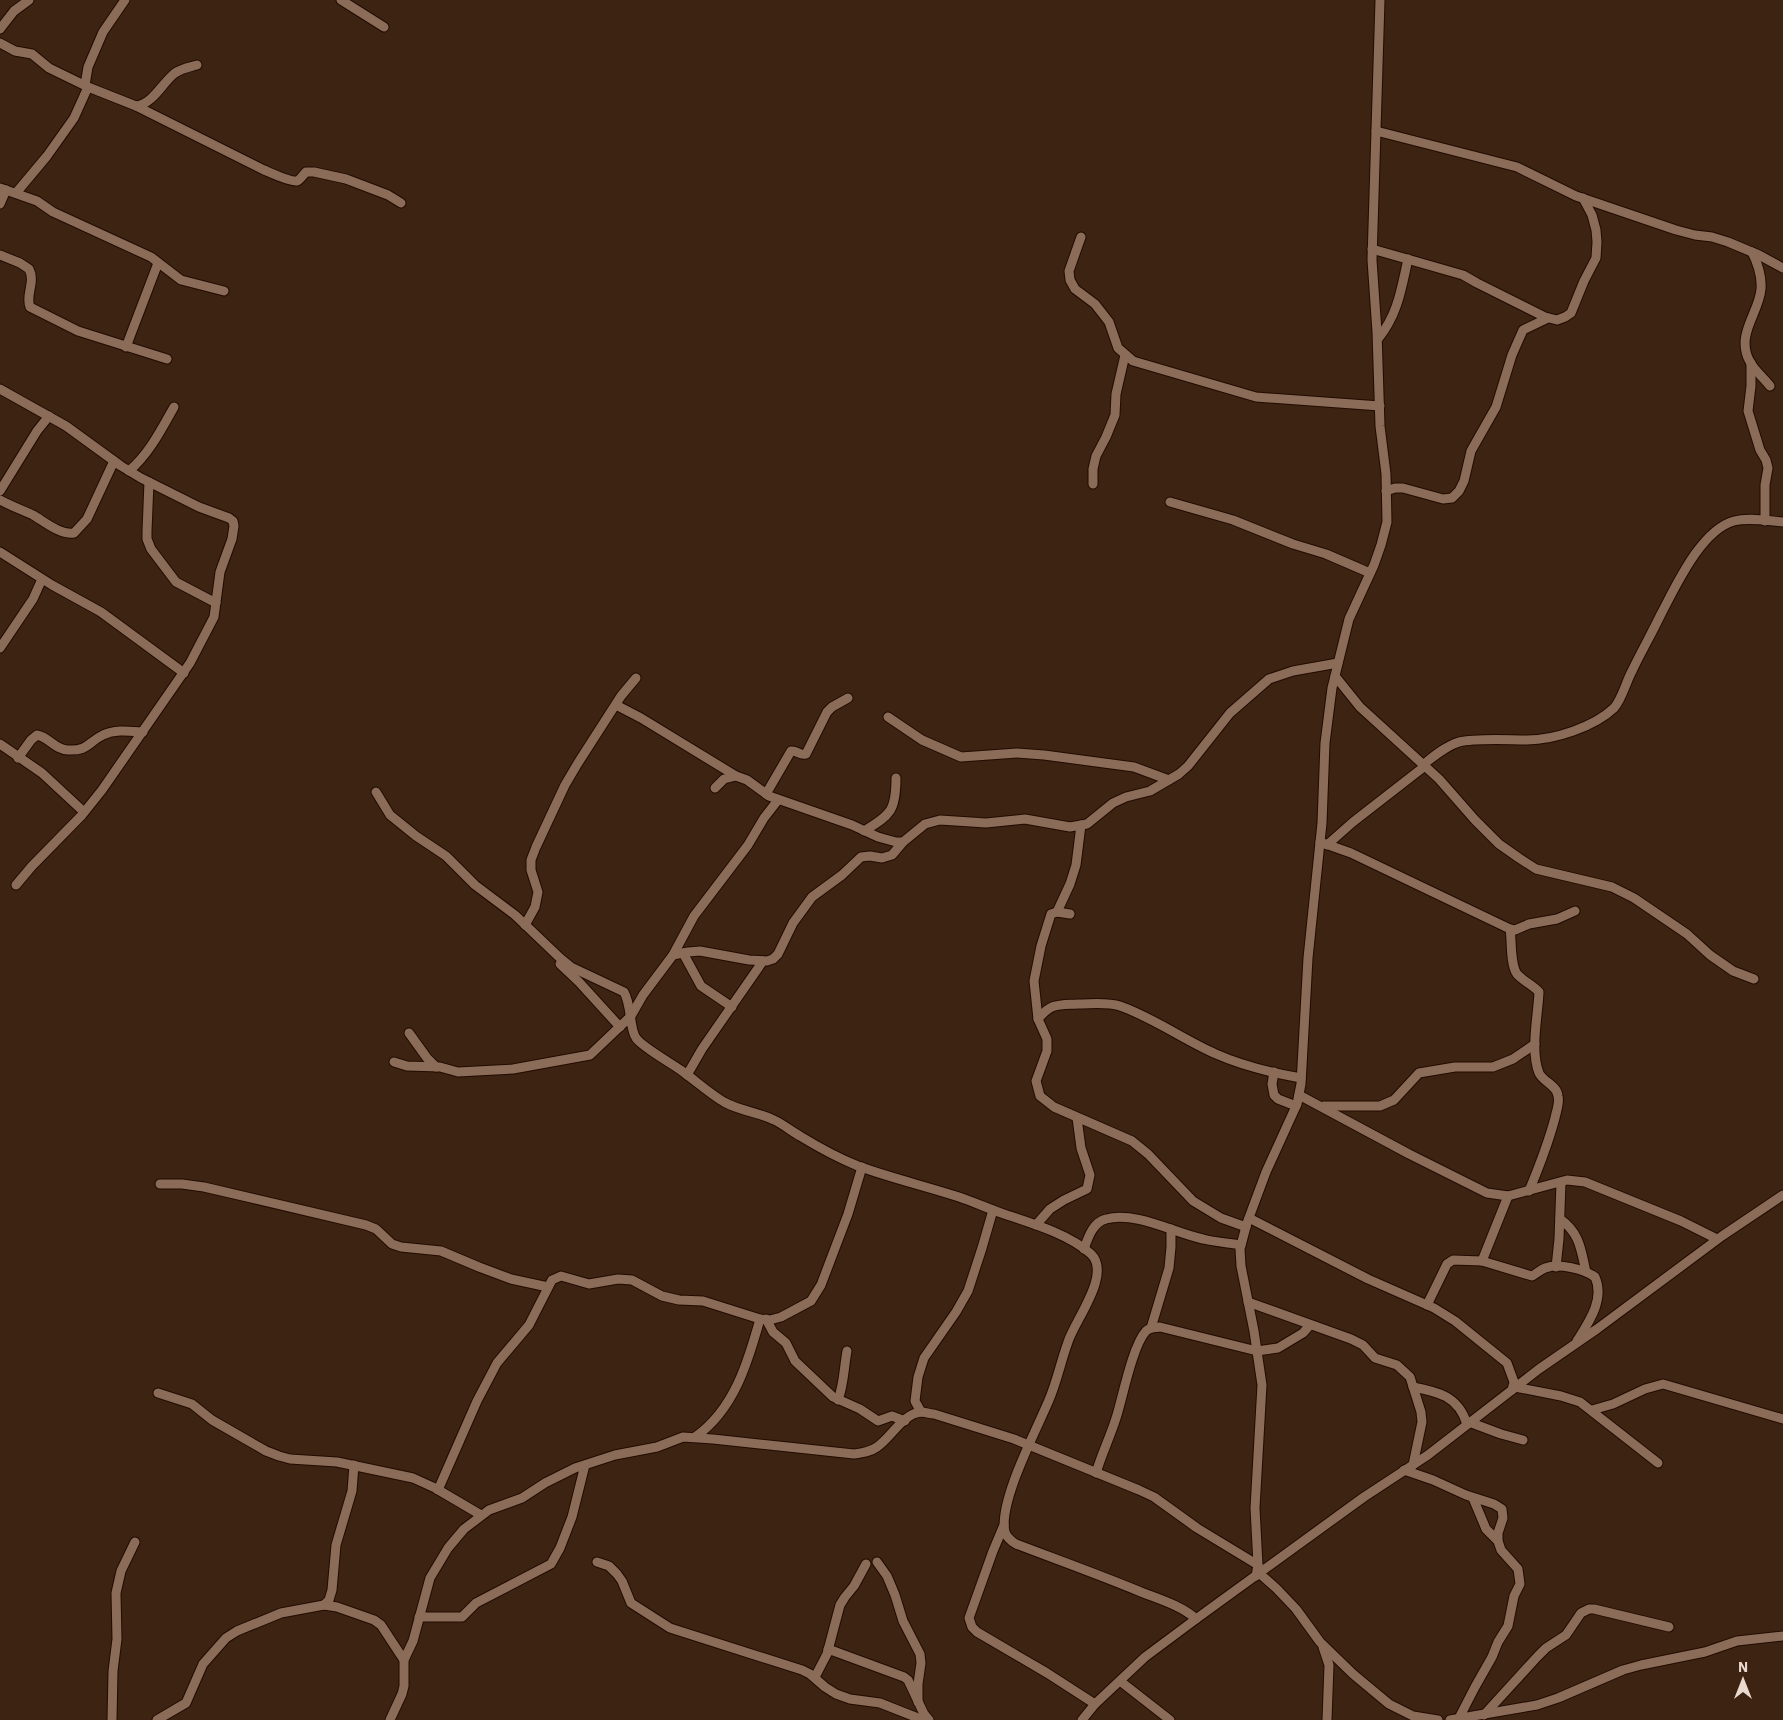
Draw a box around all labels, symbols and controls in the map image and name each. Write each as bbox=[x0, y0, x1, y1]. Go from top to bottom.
north arrow bbox=[1718, 1655, 1768, 1705]
text: N bbox=[1738, 1658, 1748, 1676]

